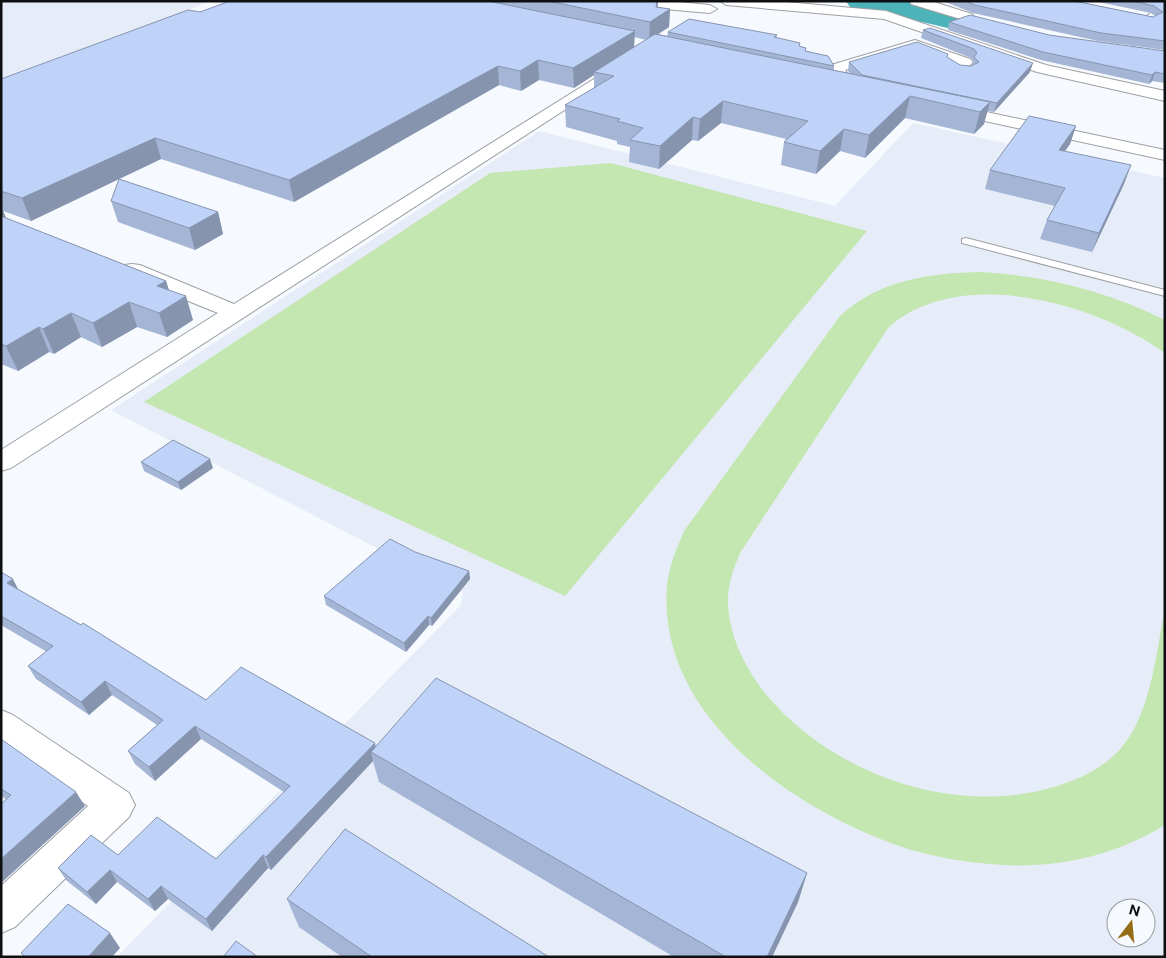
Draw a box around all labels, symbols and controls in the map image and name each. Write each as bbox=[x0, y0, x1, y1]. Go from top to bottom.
north arrow bbox=[1106, 898, 1156, 948]
text: N bbox=[1127, 901, 1142, 920]

